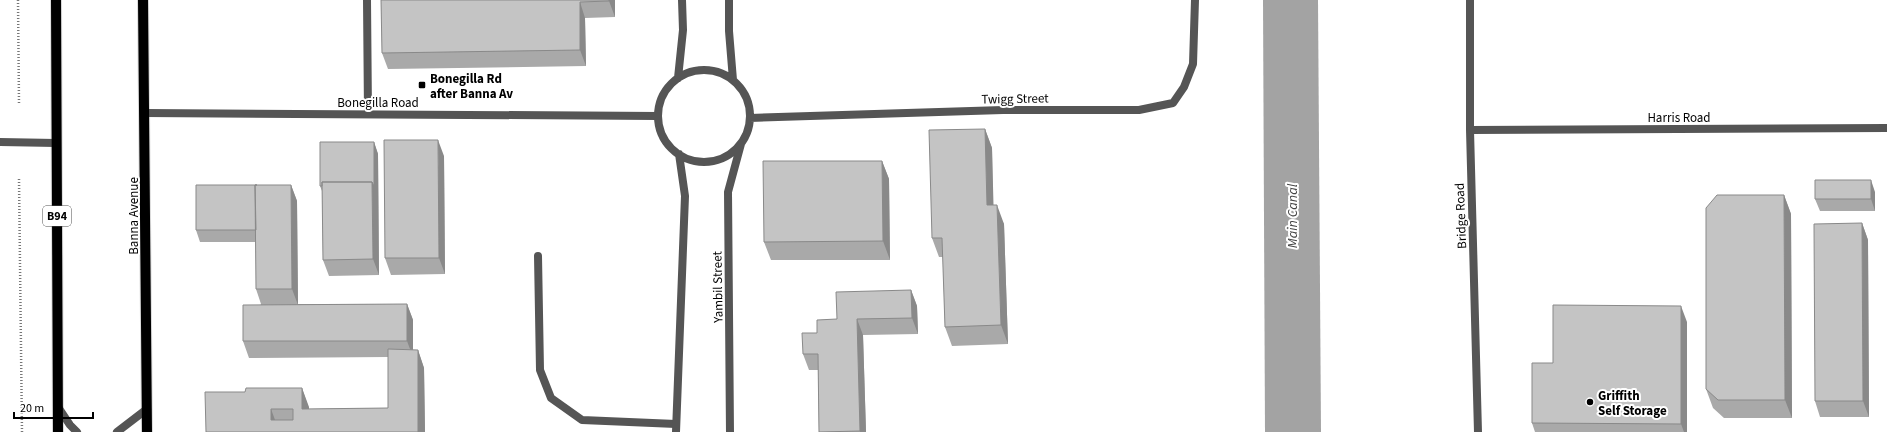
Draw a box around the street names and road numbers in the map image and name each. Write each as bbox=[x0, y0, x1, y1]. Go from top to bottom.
street label: Twigg Street bbox=[981, 89, 1049, 109]
street label: Bonegilla Road bbox=[337, 94, 419, 112]
street label: Harris Road bbox=[1647, 109, 1711, 127]
street label: Banna Avenue bbox=[125, 177, 143, 255]
street label: Bridge Road bbox=[1451, 183, 1471, 249]
road number: B94 bbox=[43, 206, 71, 226]
street label: Yambil Street bbox=[708, 250, 728, 324]

